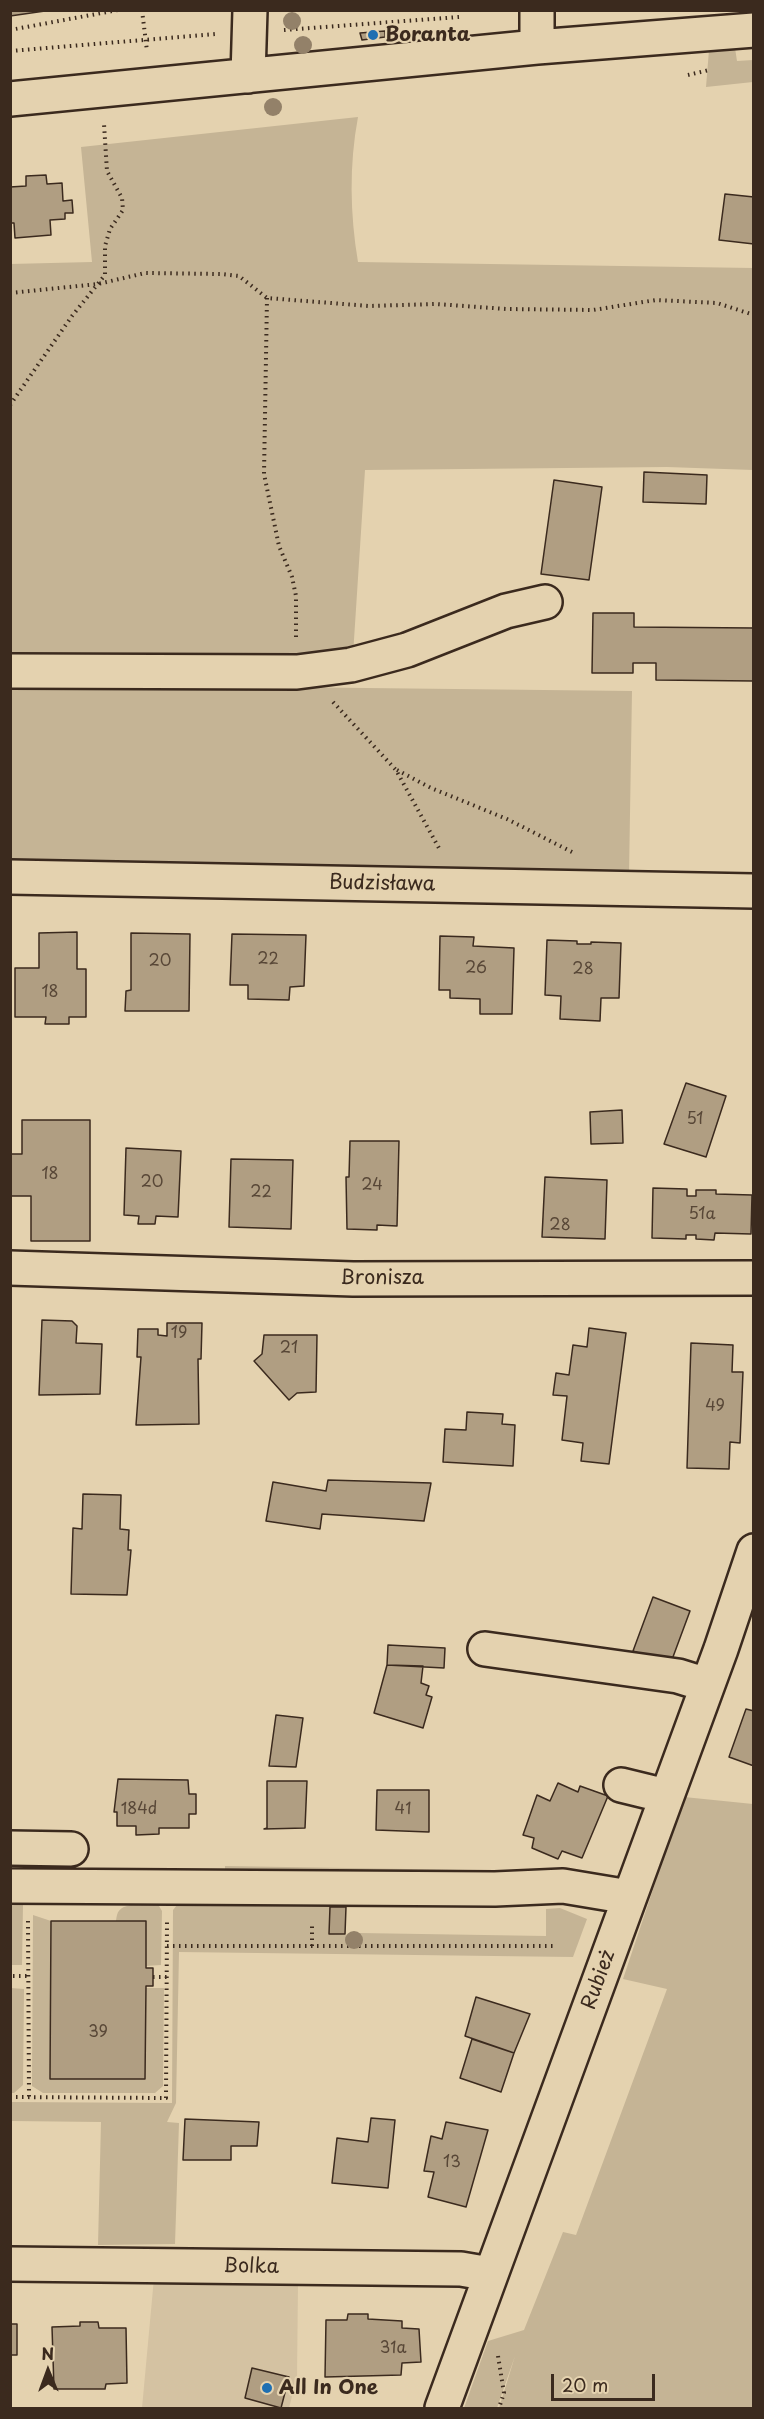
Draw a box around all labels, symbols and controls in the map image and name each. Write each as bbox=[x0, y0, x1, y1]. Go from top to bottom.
place label: Boranta bbox=[385, 23, 470, 47]
marker: Boranta bbox=[366, 28, 380, 42]
street label: Budzisława bbox=[329, 871, 435, 897]
house number: 22 bbox=[257, 950, 279, 970]
house number: 20 bbox=[149, 952, 171, 972]
house number: 26 bbox=[465, 959, 487, 979]
house number: 28 bbox=[572, 960, 594, 980]
house number: 18 bbox=[41, 983, 59, 1003]
house number: 51 bbox=[686, 1110, 704, 1130]
house number: 18 bbox=[41, 1165, 59, 1185]
house number: 20 bbox=[141, 1173, 163, 1193]
house number: 24 bbox=[361, 1176, 383, 1196]
house number: 22 bbox=[250, 1183, 272, 1203]
house number: 51a bbox=[688, 1205, 716, 1225]
house number: 28 bbox=[549, 1216, 571, 1236]
street label: Bronisza bbox=[340, 1266, 424, 1290]
house number: 19 bbox=[171, 1324, 187, 1344]
house number: 21 bbox=[280, 1339, 298, 1359]
house number: 49 bbox=[705, 1397, 725, 1417]
house number: 184d bbox=[121, 1800, 157, 1820]
house number: 41 bbox=[395, 1800, 411, 1820]
street label: Rubież bbox=[577, 1947, 621, 2013]
house number: 39 bbox=[88, 2023, 108, 2043]
house number: 13 bbox=[443, 2153, 461, 2173]
street label: Bolka bbox=[223, 2255, 279, 2279]
house number: 31a bbox=[380, 2339, 406, 2359]
north arrow bbox=[18, 2341, 78, 2401]
text: N bbox=[41, 2341, 54, 2365]
scale bar bbox=[554, 2362, 658, 2400]
text: 20 m bbox=[562, 2371, 608, 2398]
place label: All In One bbox=[279, 2376, 378, 2400]
marker: All In One bbox=[260, 2381, 274, 2395]

